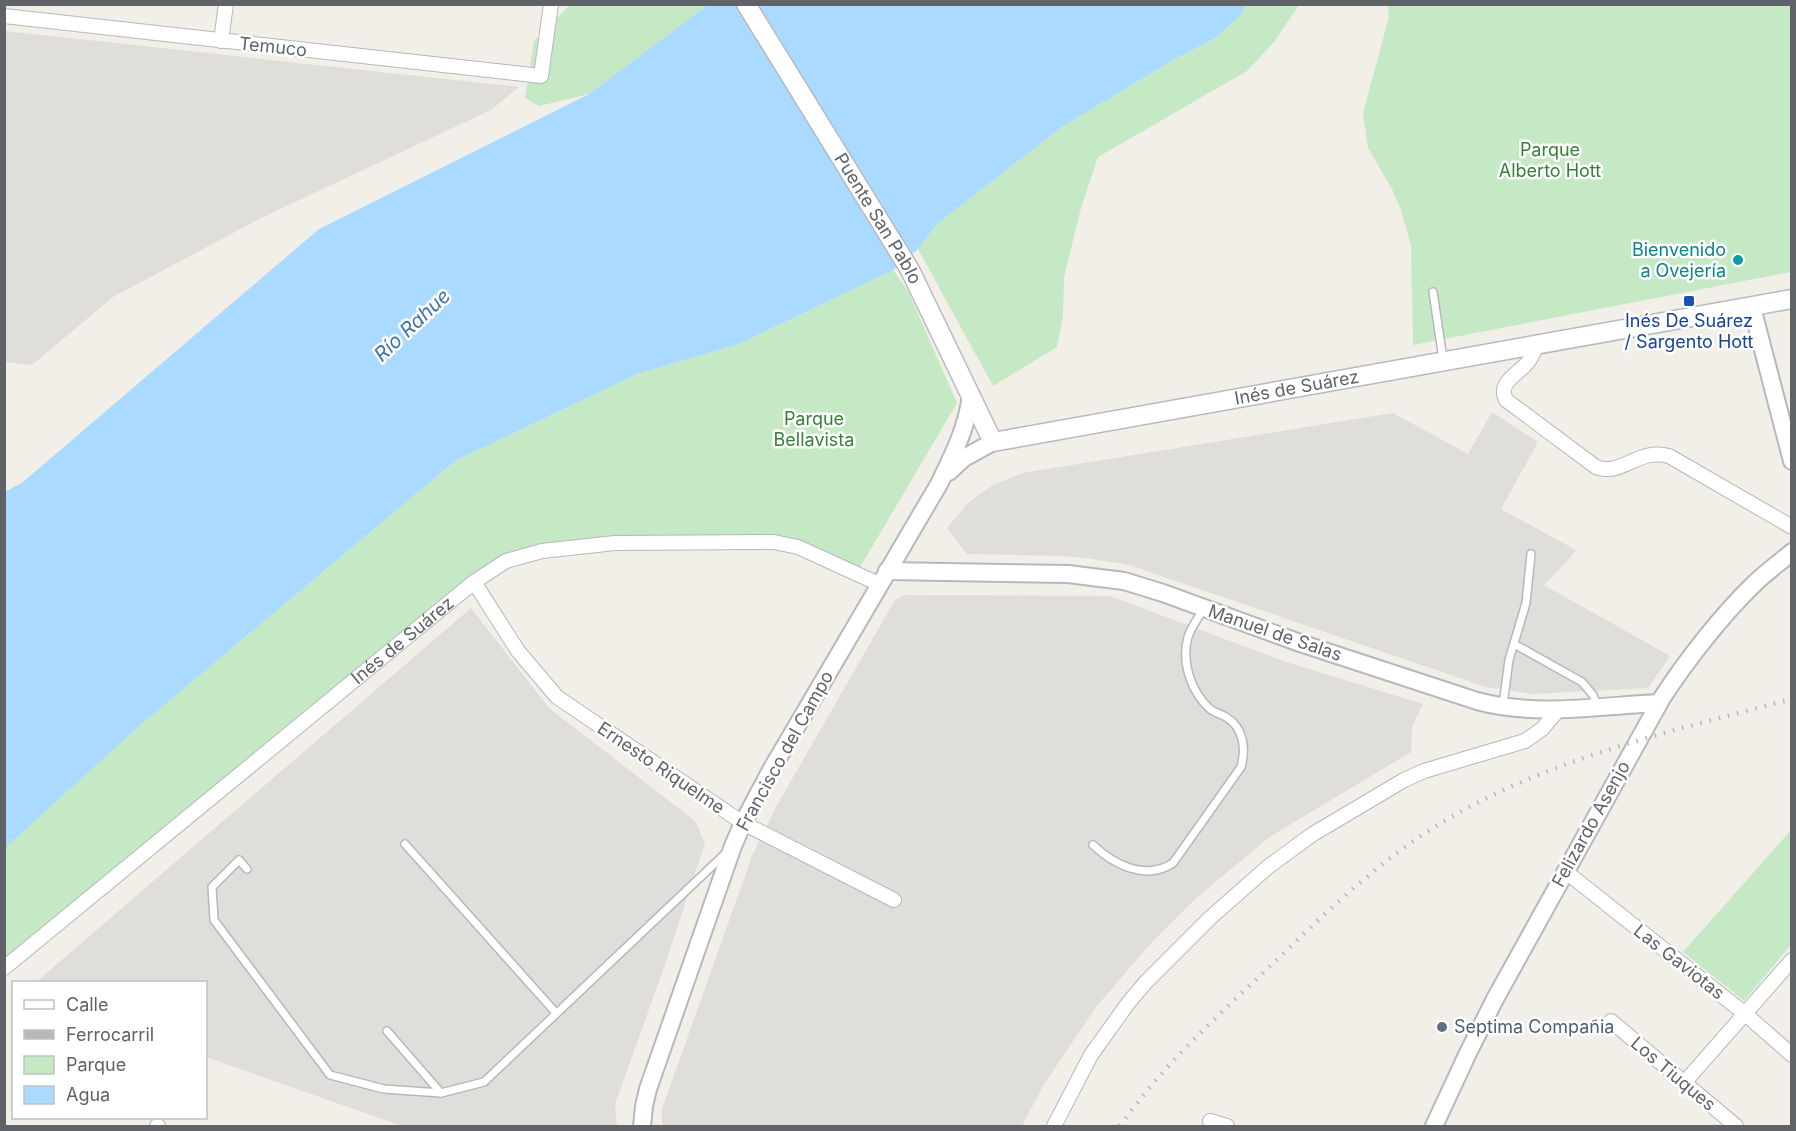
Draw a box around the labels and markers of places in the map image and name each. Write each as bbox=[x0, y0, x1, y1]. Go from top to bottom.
place label: Bienvenido a Ovejería bbox=[1632, 239, 1726, 281]
marker: Bienvenido a Ovejería bbox=[1731, 253, 1745, 267]
marker: Inés De Suárez / Sargento Hott bbox=[1682, 294, 1696, 308]
place label: Inés De Suárez / Sargento Hott bbox=[1625, 310, 1754, 352]
place label: Septima Compañia bbox=[1454, 1016, 1614, 1037]
marker: Septima Compañia bbox=[1435, 1020, 1449, 1034]

